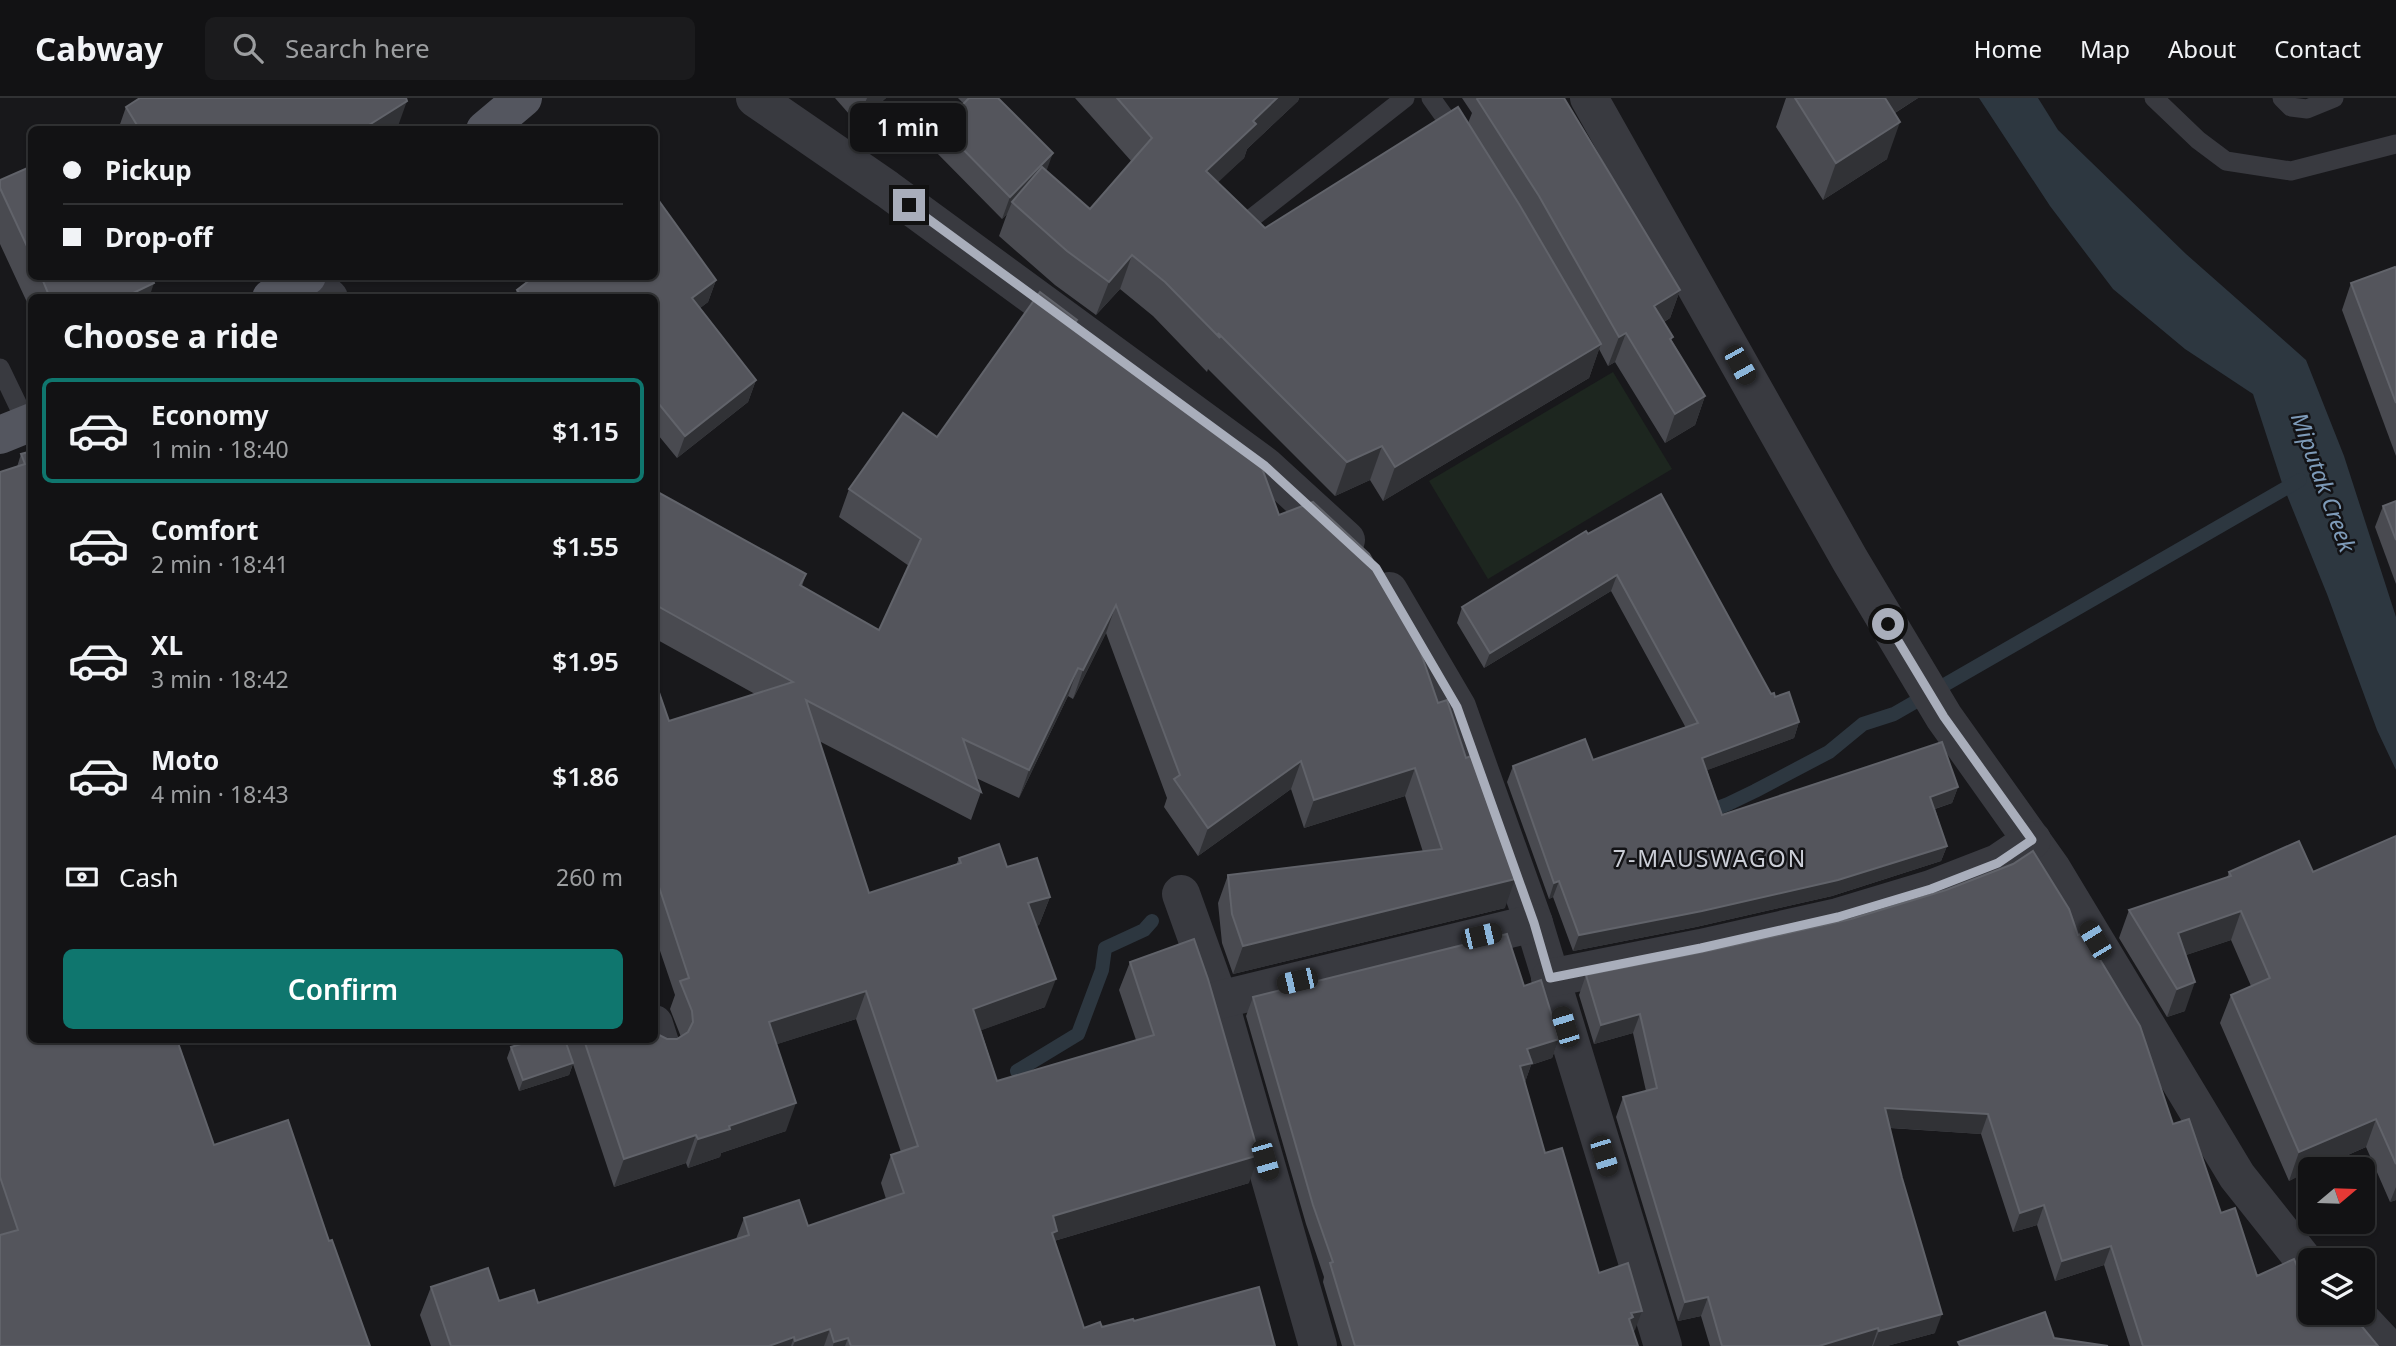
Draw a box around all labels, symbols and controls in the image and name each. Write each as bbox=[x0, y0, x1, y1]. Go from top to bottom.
search box bbox=[205, 17, 695, 80]
text: Cabway bbox=[35, 26, 163, 71]
icon: search bbox=[229, 29, 267, 67]
text: Search here bbox=[285, 30, 430, 66]
text: Home bbox=[1974, 32, 2042, 65]
text: Map bbox=[2080, 32, 2130, 65]
text: About bbox=[2168, 32, 2236, 65]
text: Contact bbox=[2274, 32, 2361, 65]
callout: 1 min bbox=[851, 104, 967, 153]
text: 1 min bbox=[877, 111, 939, 143]
text: Pickup bbox=[105, 152, 192, 188]
route end bbox=[893, 189, 925, 221]
text: Drop-off bbox=[105, 219, 212, 255]
text: Choose a ride bbox=[63, 314, 279, 357]
car bbox=[1721, 342, 1760, 388]
text: Economy bbox=[151, 397, 269, 433]
icon: car bbox=[67, 399, 130, 462]
water label: Miputak Creek bbox=[2284, 408, 2365, 558]
text: $1.15 bbox=[552, 413, 619, 449]
text: 1 min · 18:40 bbox=[151, 433, 289, 465]
text: Comfort bbox=[151, 512, 259, 548]
icon: car bbox=[67, 514, 130, 577]
text: $1.55 bbox=[552, 528, 619, 564]
text: 2 min · 18:41 bbox=[151, 548, 289, 580]
route start bbox=[1872, 608, 1904, 640]
text: XL bbox=[151, 627, 183, 663]
icon: car bbox=[67, 629, 130, 692]
text: $1.95 bbox=[552, 643, 619, 679]
text: 3 min · 18:42 bbox=[151, 663, 289, 695]
text: Moto bbox=[151, 742, 219, 778]
icon: car bbox=[67, 744, 130, 807]
text: $1.86 bbox=[552, 758, 619, 794]
text: 4 min · 18:43 bbox=[151, 778, 289, 810]
district label: 7-MAUSWAGON bbox=[1613, 842, 1807, 874]
icon: cash bbox=[63, 858, 101, 896]
text: Cash bbox=[119, 859, 179, 895]
text: 260 m bbox=[556, 861, 623, 893]
car bbox=[2076, 917, 2115, 963]
car bbox=[1459, 921, 1504, 951]
button: Confirm bbox=[63, 949, 623, 1029]
car bbox=[1275, 966, 1320, 996]
car bbox=[1549, 1004, 1582, 1050]
car bbox=[1588, 1133, 1621, 1179]
car bbox=[1250, 1137, 1281, 1183]
north arrow bbox=[2298, 1157, 2375, 1234]
map controls bbox=[2298, 1157, 2375, 1325]
button: layers bbox=[2298, 1248, 2375, 1325]

